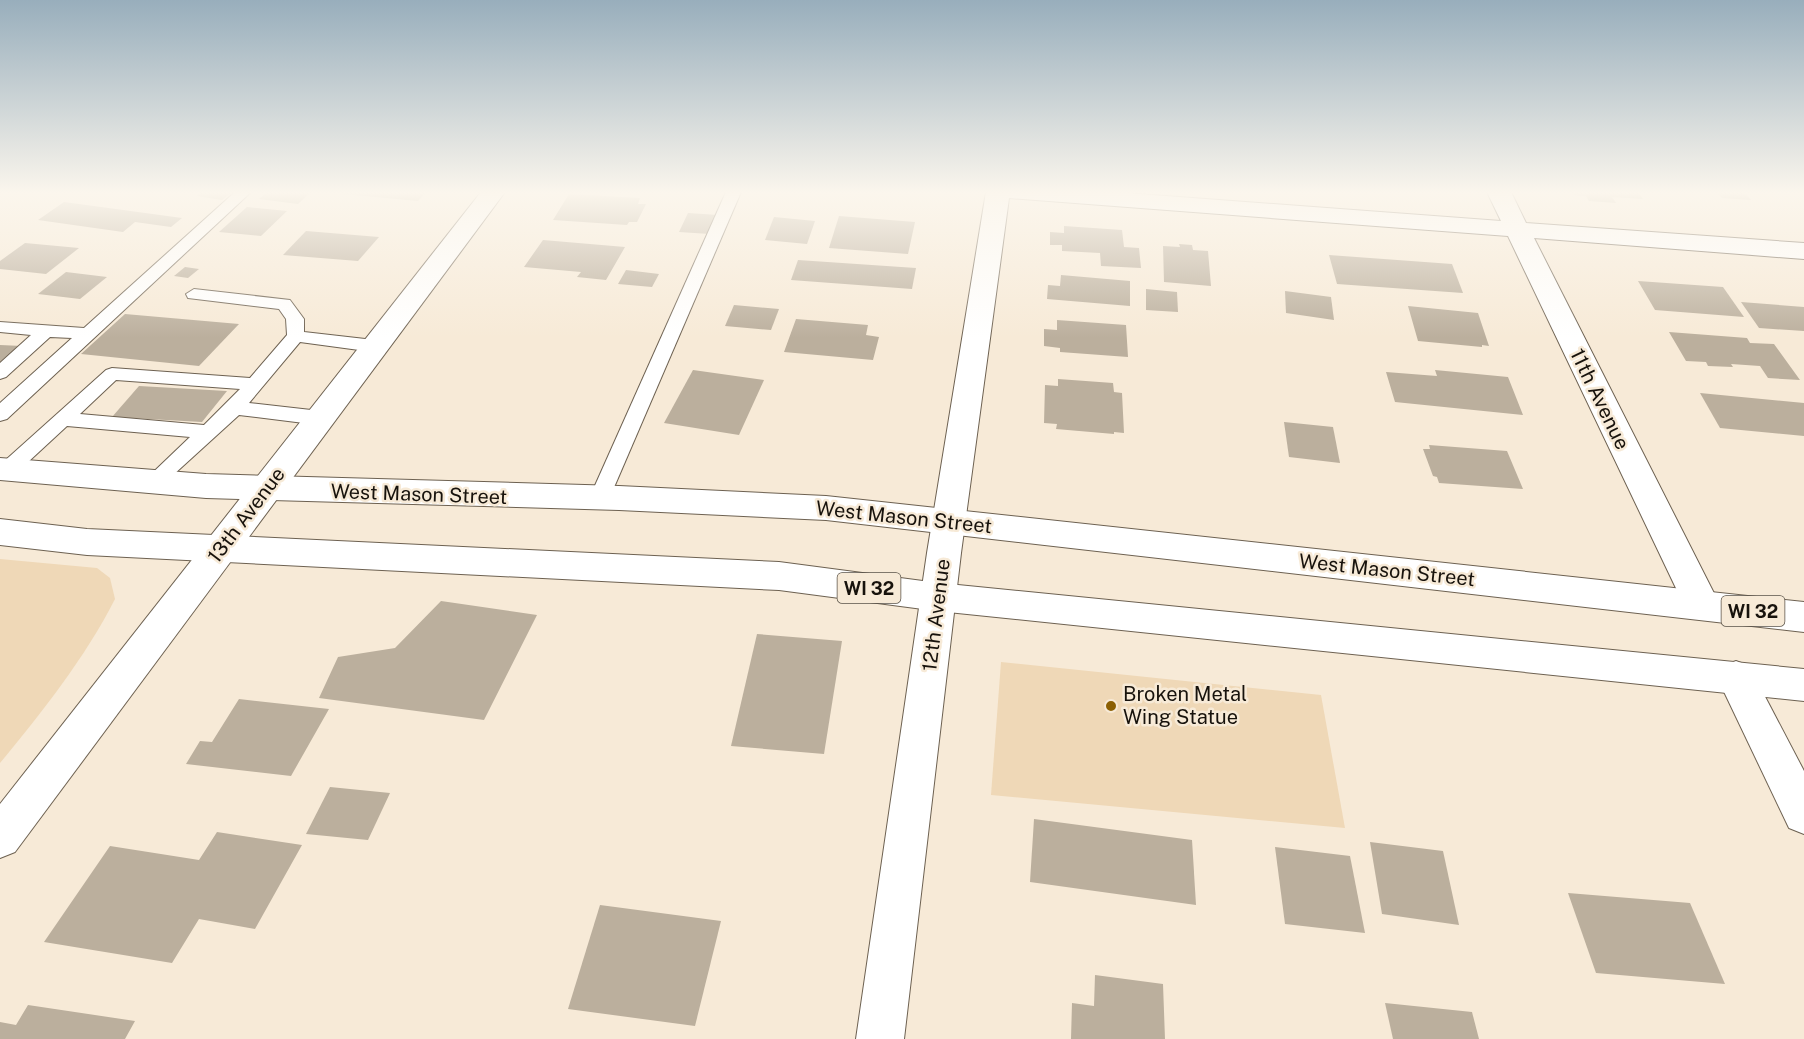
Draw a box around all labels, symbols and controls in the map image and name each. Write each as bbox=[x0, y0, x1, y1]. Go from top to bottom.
street label: 11th Avenue bbox=[1565, 345, 1635, 453]
street label: 13th Avenue bbox=[202, 462, 290, 568]
street label: West Mason Street bbox=[330, 479, 508, 509]
street label: West Mason Street bbox=[815, 496, 993, 538]
street label: West Mason Street bbox=[1298, 549, 1476, 591]
street label: 12th Avenue bbox=[917, 557, 955, 673]
road number: WI 32 bbox=[838, 573, 900, 603]
road number: WI 32 bbox=[1722, 596, 1784, 626]
place label: Broken Metal Wing Statue bbox=[1123, 682, 1247, 729]
marker: Broken Metal Wing Statue bbox=[1104, 699, 1118, 713]

